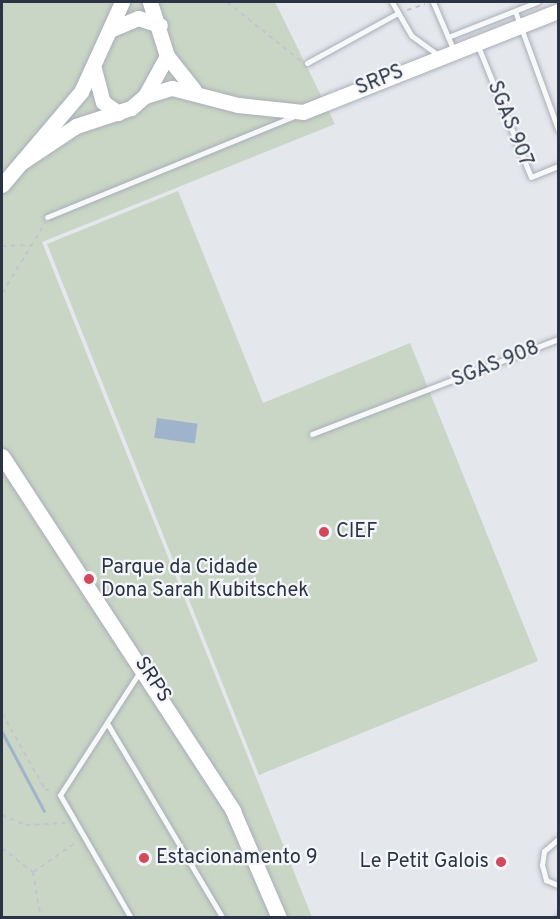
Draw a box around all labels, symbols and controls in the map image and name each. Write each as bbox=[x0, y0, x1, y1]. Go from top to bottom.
street label: SRPS bbox=[353, 61, 407, 101]
street label: SGAS 907 bbox=[481, 78, 537, 170]
street label: SGAS 908 bbox=[449, 337, 543, 393]
place label: CIEF bbox=[336, 520, 377, 544]
marker: CIEF bbox=[317, 525, 331, 539]
place label: Parque da Cidade Dona Sarah Kubitschek bbox=[101, 556, 309, 603]
marker: Parque da Cidade Dona Sarah Kubitschek bbox=[82, 572, 96, 586]
street label: SRPS bbox=[128, 653, 176, 707]
place label: Estacionamento 9 bbox=[156, 846, 318, 870]
place label: Le Petit Galois bbox=[360, 850, 489, 874]
marker: Estacionamento 9 bbox=[137, 851, 151, 865]
marker: Le Petit Galois bbox=[494, 855, 508, 869]

